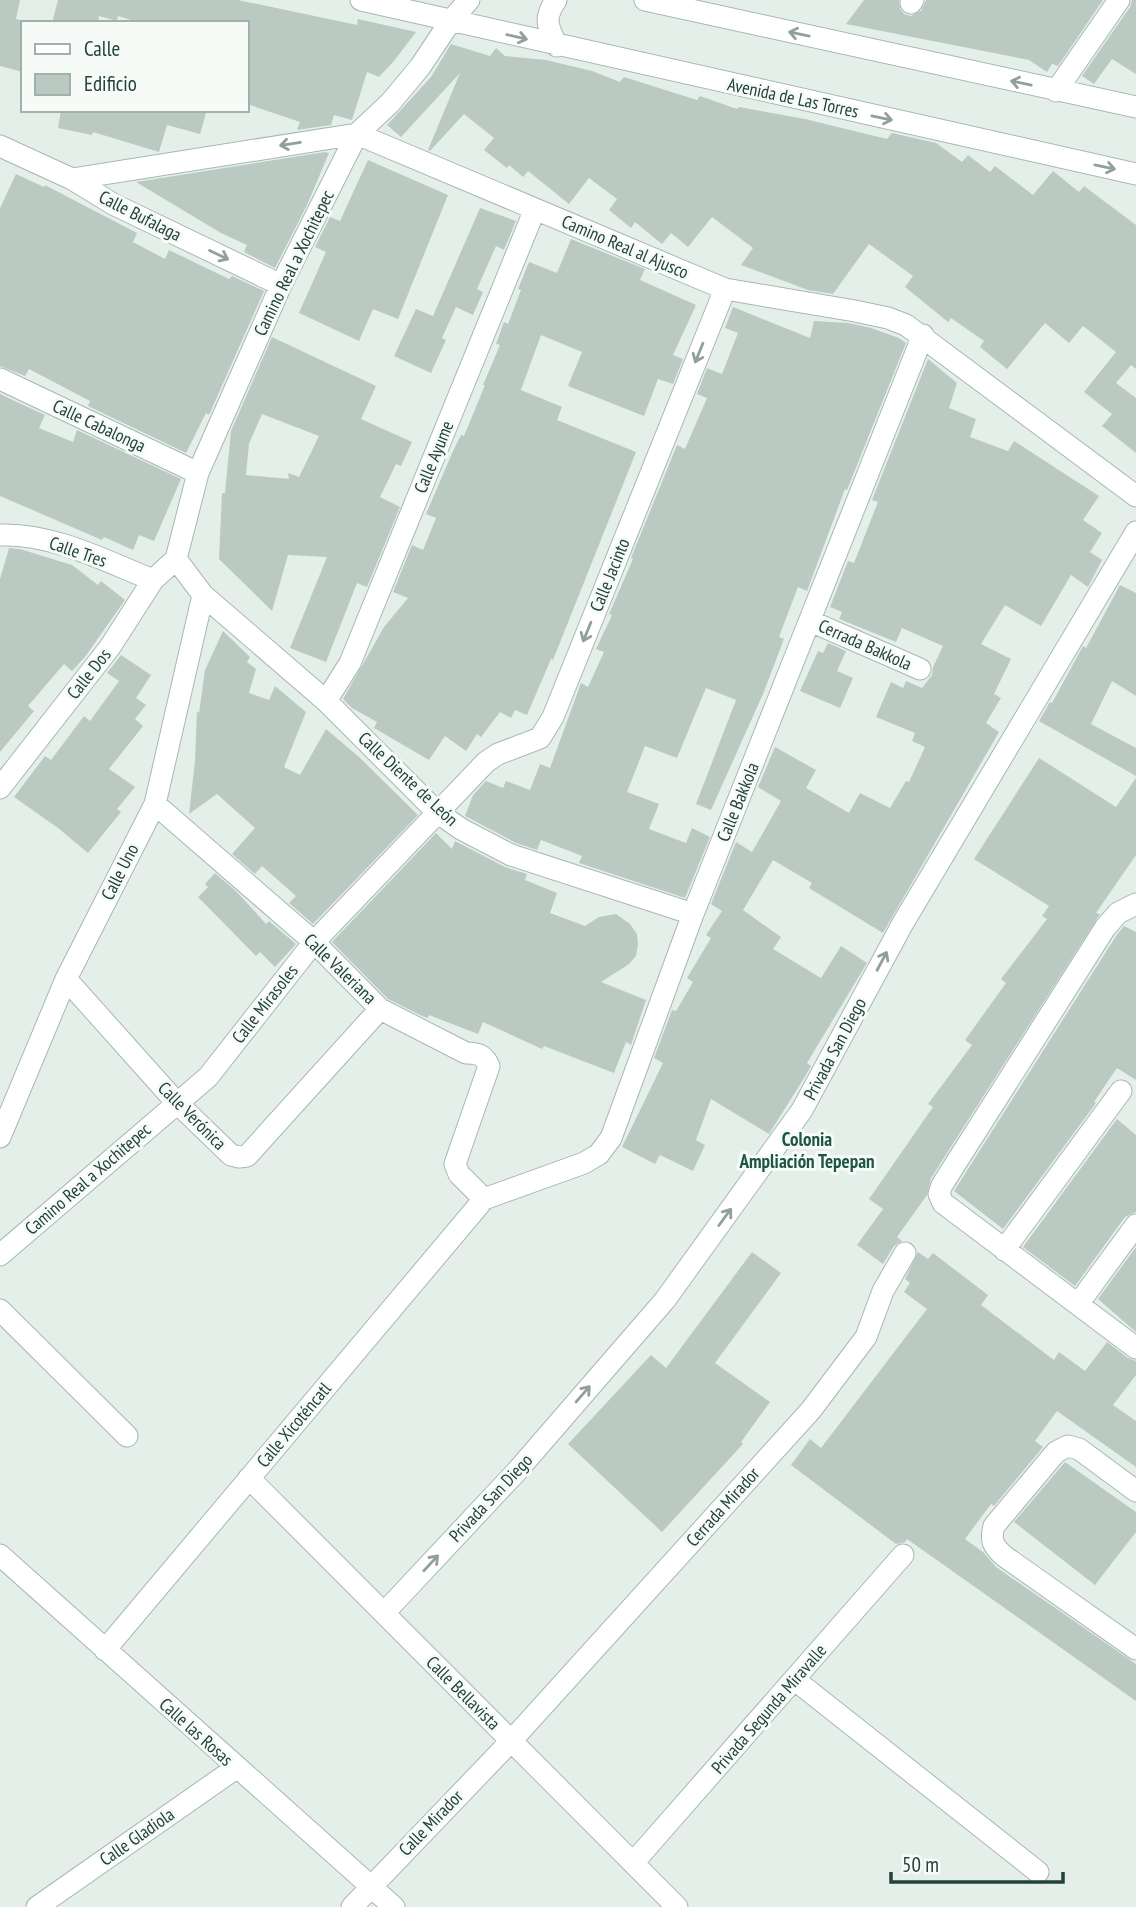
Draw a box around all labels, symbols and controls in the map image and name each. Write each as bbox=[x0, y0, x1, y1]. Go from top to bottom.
legend bbox=[21, 21, 248, 112]
one-way arrow bbox=[788, 27, 811, 40]
one-way arrow bbox=[505, 30, 528, 44]
text: Calle bbox=[84, 35, 120, 62]
text: Edificio bbox=[84, 70, 137, 97]
street label: Avenida de Las Torres bbox=[726, 72, 861, 123]
one-way arrow bbox=[1010, 76, 1033, 90]
one-way arrow bbox=[870, 111, 893, 125]
one-way arrow bbox=[279, 138, 301, 151]
one-way arrow bbox=[1093, 161, 1115, 174]
street label: Calle Bufalaga bbox=[95, 185, 185, 246]
street label: Camino Real a Xochitepec bbox=[248, 186, 339, 340]
street label: Camino Real al Ajusco bbox=[558, 209, 692, 284]
one-way arrow bbox=[208, 249, 229, 262]
one-way arrow bbox=[692, 341, 705, 363]
street label: Calle Cabalonga bbox=[49, 394, 149, 457]
street label: Calle Ayume bbox=[409, 417, 458, 496]
street label: Calle Tres bbox=[46, 531, 110, 572]
street label: Calle Jacinto bbox=[584, 535, 635, 615]
street label: Cerrada Bakkola bbox=[815, 614, 915, 675]
one-way arrow bbox=[580, 621, 593, 643]
street label: Calle Dos bbox=[62, 644, 116, 704]
street label: Calle Diente de León bbox=[354, 726, 463, 831]
street label: Calle Bakkola bbox=[711, 759, 764, 845]
street label: Calle Uno bbox=[96, 840, 144, 904]
street label: Calle Valeriana bbox=[299, 928, 381, 1009]
one-way arrow bbox=[876, 951, 889, 972]
street label: Calle Mirasoles bbox=[227, 960, 303, 1048]
street label: Privada San Diego bbox=[798, 994, 871, 1104]
street label: Calle Verónica bbox=[153, 1077, 231, 1155]
street label: Camino Real a Xochitepec bbox=[20, 1117, 156, 1240]
district label: Colonia Ampliación Tepepan bbox=[738, 1127, 875, 1173]
one-way arrow bbox=[718, 1208, 732, 1227]
street label: Calle Xicoténcatl bbox=[251, 1377, 336, 1472]
one-way arrow bbox=[575, 1386, 591, 1404]
street label: Privada San Diego bbox=[444, 1449, 537, 1547]
street label: Cerrada Mirador bbox=[681, 1462, 764, 1551]
one-way arrow bbox=[422, 1555, 439, 1572]
street label: Privada Segunda Miravalle bbox=[706, 1639, 831, 1778]
street label: Calle Bellavista bbox=[421, 1651, 505, 1735]
street label: Calle las Rosas bbox=[155, 1693, 238, 1771]
street label: Calle Mirador bbox=[394, 1785, 468, 1860]
street label: Calle Gladiola bbox=[95, 1803, 179, 1871]
scale bar bbox=[891, 1840, 1062, 1884]
text: 50 m bbox=[902, 1851, 939, 1878]

